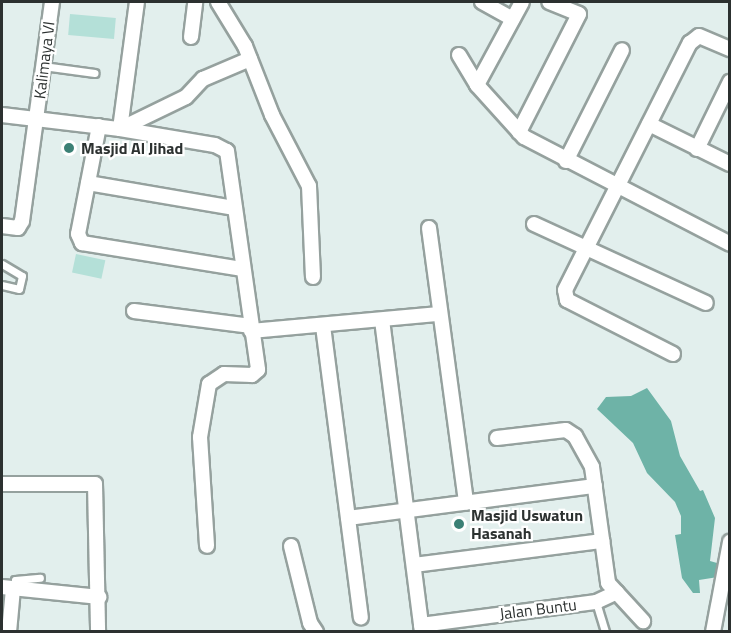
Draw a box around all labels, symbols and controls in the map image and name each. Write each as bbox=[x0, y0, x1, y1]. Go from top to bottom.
street label: Kalimaya VI bbox=[30, 20, 58, 100]
place label: Masjid Al Jihad bbox=[81, 138, 183, 158]
marker: Masjid Al Jihad bbox=[62, 141, 76, 155]
place label: Masjid Uswatun Hasanah bbox=[471, 505, 583, 543]
marker: Masjid Uswatun Hasanah bbox=[452, 517, 466, 531]
street label: Jalan Buntu bbox=[498, 595, 578, 623]

